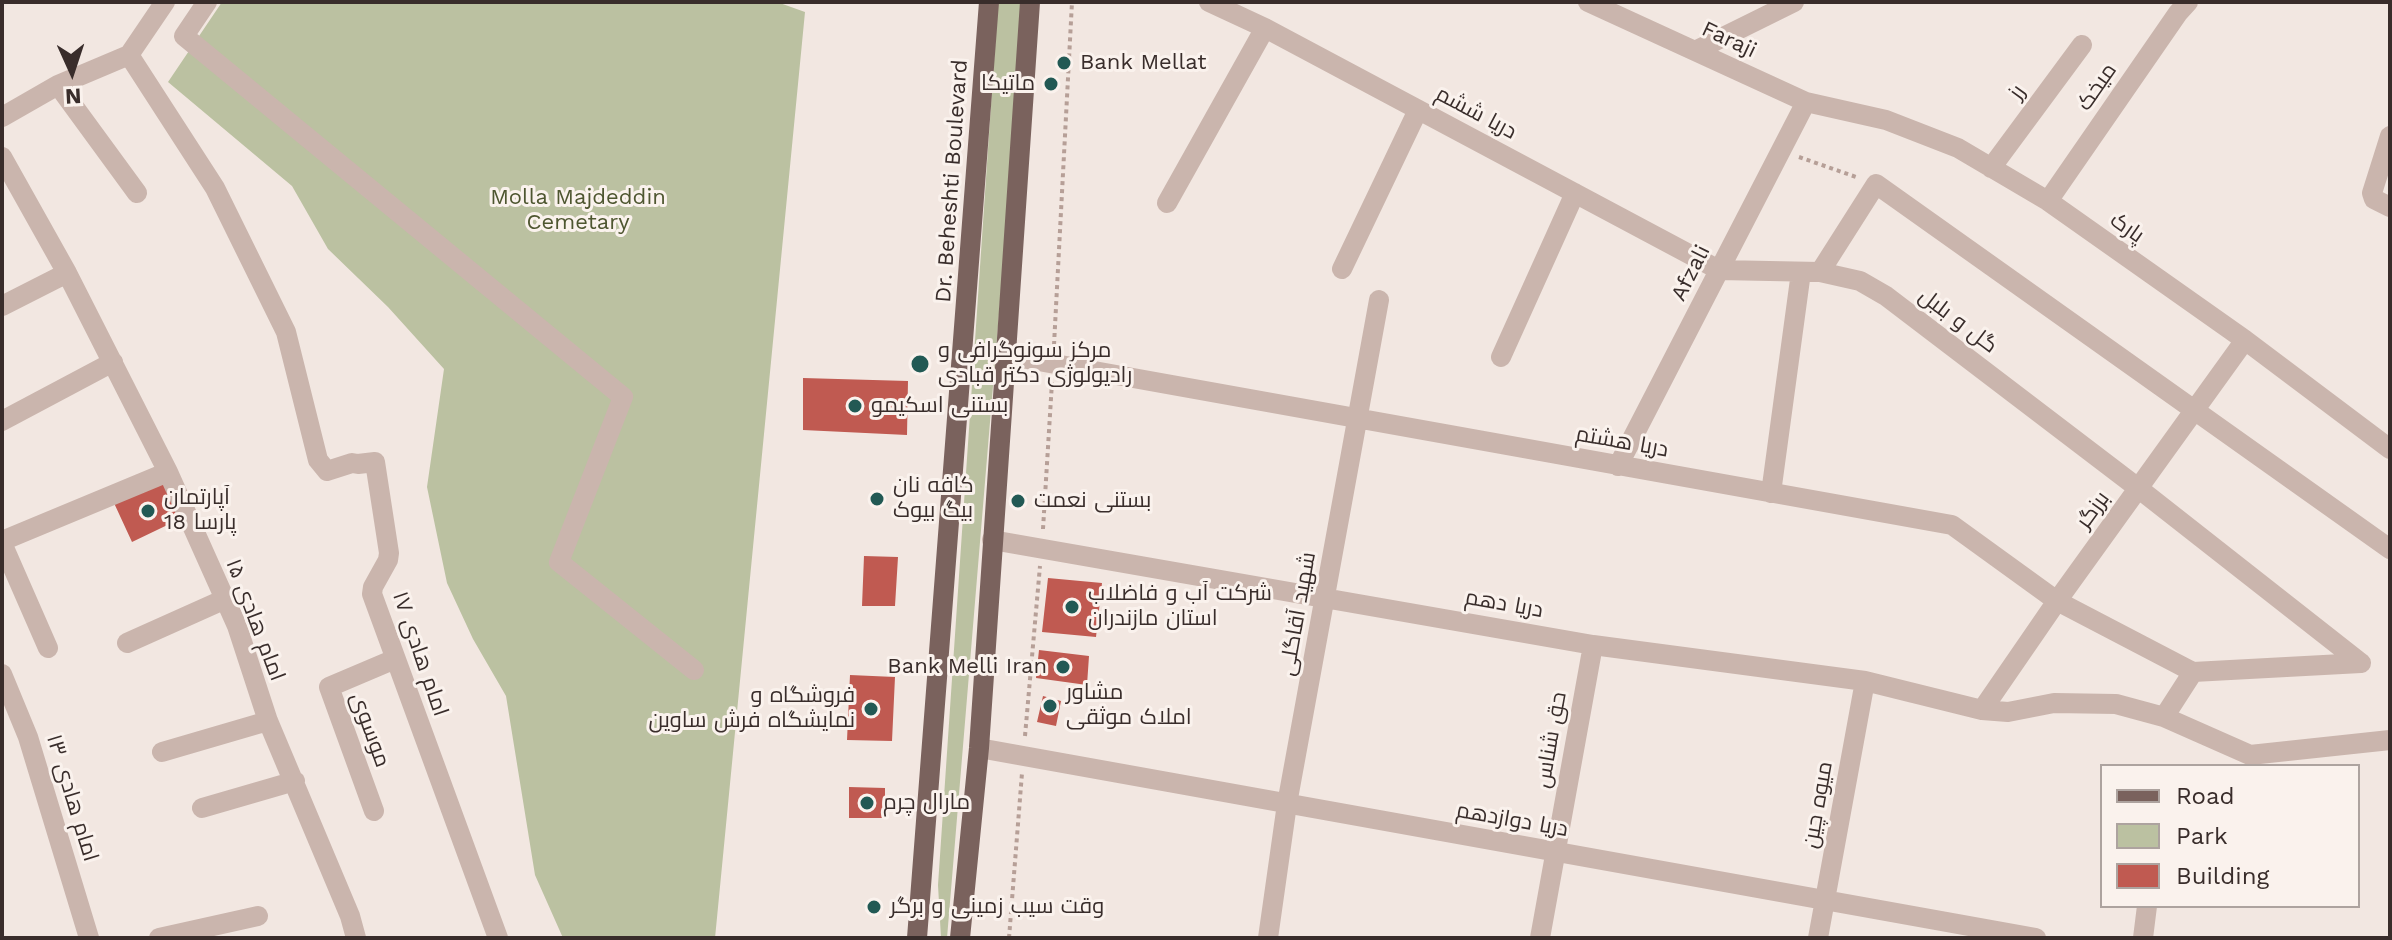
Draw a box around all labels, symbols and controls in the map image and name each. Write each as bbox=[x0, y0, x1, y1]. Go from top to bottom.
street label: Faraji bbox=[1697, 16, 1761, 64]
north arrow bbox=[32, 32, 112, 112]
place label: Bank Mellat bbox=[1080, 50, 1206, 76]
marker: Bank Mellat bbox=[1055, 54, 1073, 72]
street label: میخک bbox=[2071, 58, 2123, 116]
street label: Dr. Beheshti Boulevard bbox=[930, 59, 974, 303]
place label: ماتیکا bbox=[981, 71, 1035, 97]
marker: ماتیکا bbox=[1042, 75, 1060, 93]
street label: رز bbox=[2003, 80, 2031, 104]
street label: دریا ششم bbox=[1431, 81, 1521, 145]
text: N bbox=[64, 84, 82, 109]
park label: Molla Majdeddin Cemetary bbox=[490, 185, 666, 236]
street label: پارک bbox=[2105, 207, 2149, 249]
street label: Afzali bbox=[1666, 241, 1716, 305]
street label: گل و بلبل bbox=[1913, 283, 2003, 359]
place label: مركز سونوگرافی و راديولوژی دكتر قبادی bbox=[938, 338, 1132, 390]
marker: مركز سونوگرافی و راديولوژی دكتر قبادی bbox=[909, 353, 931, 375]
place label: بستنی اسکیمو bbox=[871, 393, 1008, 419]
marker: بستنی اسکیمو bbox=[846, 397, 864, 415]
street label: دریا هشتم bbox=[1574, 421, 1670, 463]
place label: کافه نان بیگ بیوک bbox=[893, 473, 974, 524]
place label: آپارتمان پارسا 18 bbox=[164, 485, 236, 536]
street label: برزگر bbox=[2071, 486, 2115, 534]
place label: بستنی نعمت bbox=[1034, 488, 1151, 514]
marker: کافه نان بیگ بیوک bbox=[868, 490, 886, 508]
marker: بستنی نعمت bbox=[1009, 492, 1027, 510]
marker: آپارتمان پارسا 18 bbox=[139, 502, 157, 520]
street label: شهید آقاگلی bbox=[1274, 550, 1322, 678]
street label: امام هادی ۱۵ bbox=[220, 555, 290, 685]
place label: شرکت آب و فاضلاب استان مازندران bbox=[1088, 581, 1272, 632]
street label: دریا دهم bbox=[1463, 584, 1545, 624]
street label: امام هادی ۱۷ bbox=[386, 588, 454, 720]
marker: شرکت آب و فاضلاب استان مازندران bbox=[1063, 598, 1081, 616]
place label: Bank Melli Iran bbox=[887, 654, 1047, 680]
marker: Bank Melli Iran bbox=[1054, 658, 1072, 676]
place label: مشاور املاک موثقی bbox=[1066, 680, 1192, 732]
place label: فروشگاه و نمایشگاه فرش ساوین bbox=[649, 683, 855, 734]
street label: موسوی bbox=[344, 689, 396, 771]
street label: حق شناس bbox=[1530, 690, 1572, 790]
marker: مشاور املاک موثقی bbox=[1041, 697, 1059, 715]
marker: فروشگاه و نمایشگاه فرش ساوین bbox=[862, 700, 880, 718]
street label: امام هادی ١٣ bbox=[40, 731, 104, 865]
street label: میوه چین bbox=[1797, 760, 1839, 850]
legend bbox=[2100, 764, 2360, 908]
text: Road bbox=[2176, 782, 2235, 810]
place label: مارال چرم bbox=[883, 790, 970, 816]
marker: مارال چرم bbox=[858, 794, 876, 812]
street label: دریا دوازدهم bbox=[1454, 797, 1570, 843]
text: Park bbox=[2176, 822, 2228, 850]
text: Building bbox=[2176, 862, 2269, 890]
place label: وقت سیب زمینی و برگر bbox=[890, 894, 1104, 920]
marker: وقت سیب زمینی و برگر bbox=[865, 898, 883, 916]

